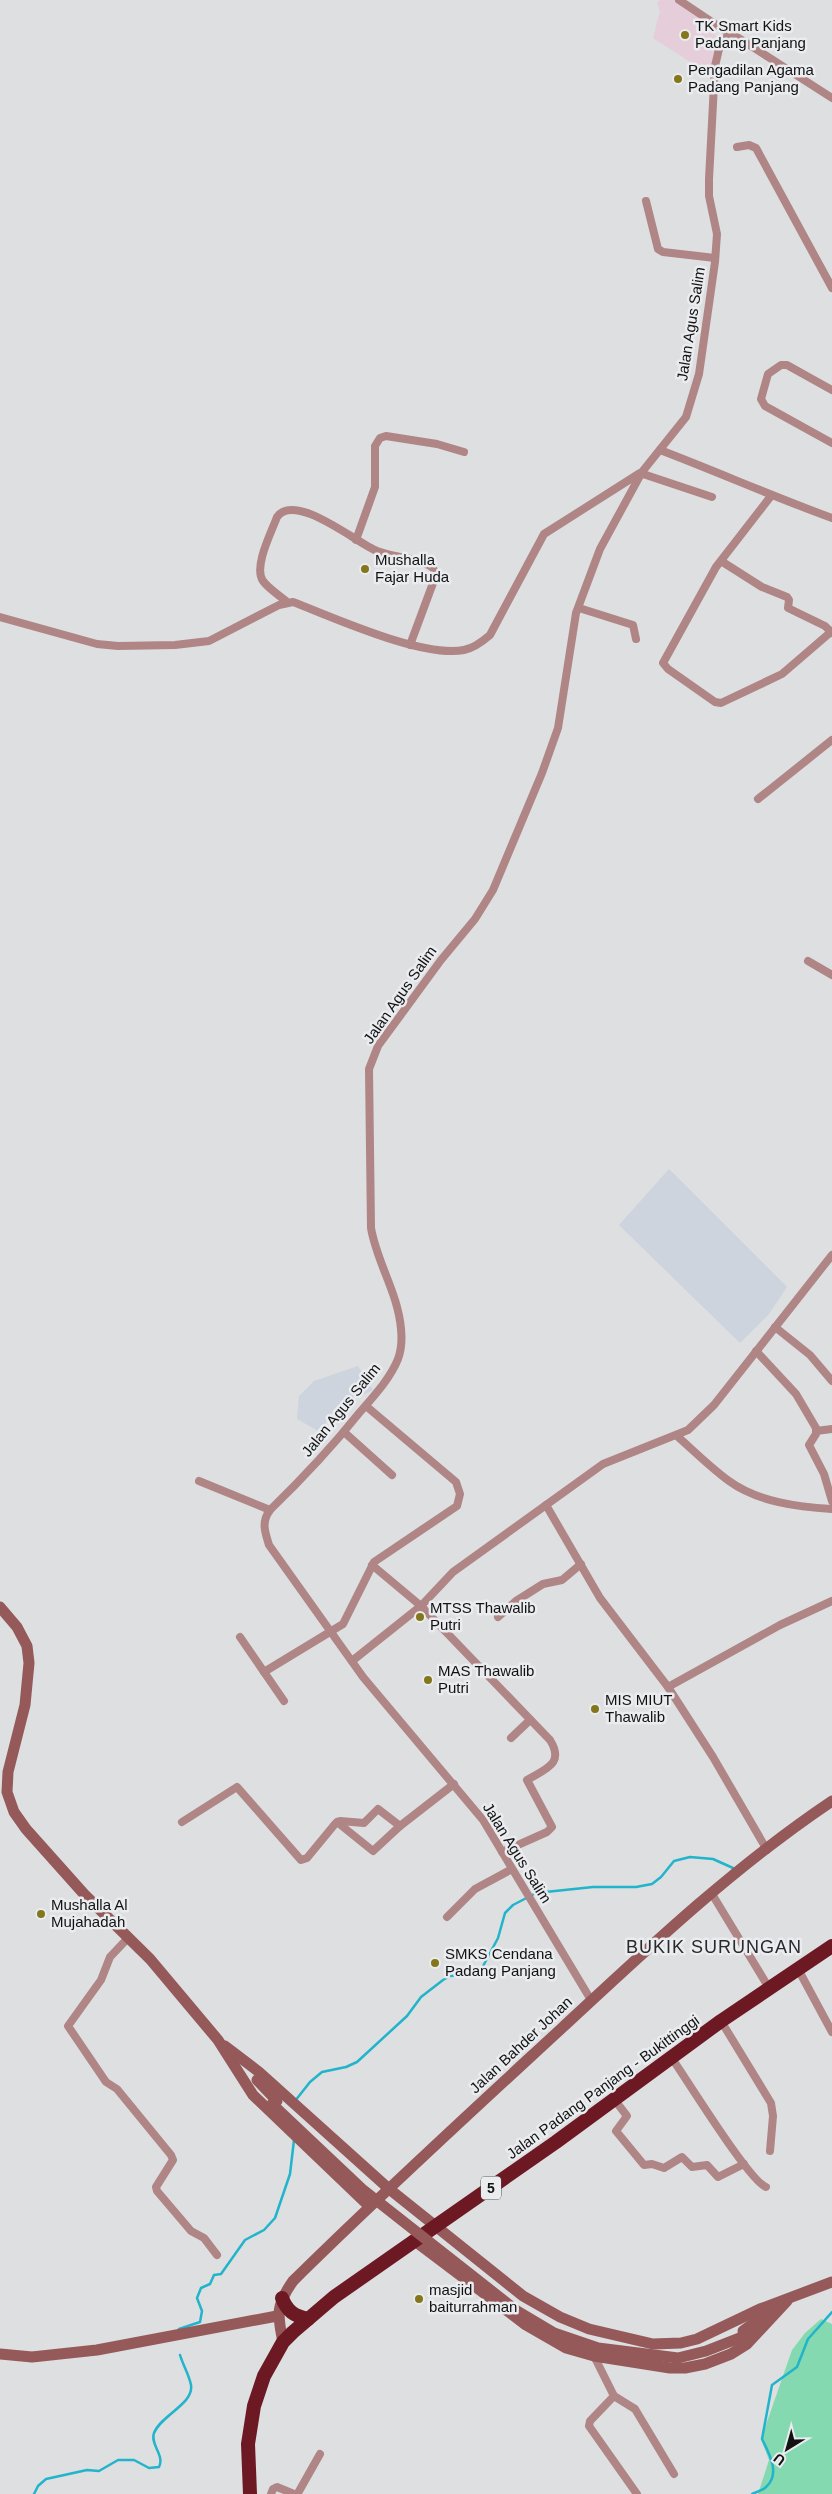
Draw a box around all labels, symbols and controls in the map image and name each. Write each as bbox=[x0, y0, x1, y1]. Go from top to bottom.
place label: TK Smart Kids Padang Panjang bbox=[695, 17, 806, 51]
marker: TK Smart Kids Padang Panjang bbox=[679, 29, 691, 41]
place label: Pengadilan Agama Padang Panjang bbox=[688, 61, 815, 95]
marker: Pengadilan Agama Padang Panjang bbox=[672, 73, 684, 85]
street label: Jalan Agus Salim bbox=[673, 266, 708, 382]
place label: Mushalla Fajar Huda bbox=[375, 551, 450, 585]
marker: Mushalla Fajar Huda bbox=[359, 563, 371, 575]
street label: Jalan Agus Salim bbox=[360, 943, 440, 1047]
street label: Jalan Agus Salim bbox=[298, 1360, 383, 1460]
place label: MTSS Thawalib Putri bbox=[430, 1599, 536, 1633]
marker: MTSS Thawalib Putri bbox=[414, 1611, 426, 1623]
place label: MAS Thawalib Putri bbox=[438, 1662, 534, 1696]
marker: MAS Thawalib Putri bbox=[422, 1674, 434, 1686]
place label: MIS MIUT Thawalib bbox=[605, 1691, 673, 1725]
marker: MIS MIUT Thawalib bbox=[589, 1703, 601, 1715]
street label: Jalan Agus Salim bbox=[480, 1799, 555, 1906]
place label: Mushalla Al Mujahadah bbox=[51, 1896, 128, 1930]
marker: Mushalla Al Mujahadah bbox=[35, 1908, 47, 1920]
district label: BUKIK SURUNGAN bbox=[626, 1937, 802, 1957]
place label: SMKS Cendana Padang Panjang bbox=[445, 1945, 556, 1979]
marker: SMKS Cendana Padang Panjang bbox=[429, 1957, 441, 1969]
street label: Jalan Bahder Johan bbox=[466, 1993, 575, 2096]
street label: Jalan Padang Panjang - Bukittinggi bbox=[503, 2011, 702, 2162]
road number: 5 bbox=[481, 2176, 501, 2200]
place label: masjid baiturrahman bbox=[429, 2281, 517, 2315]
marker: masjid baiturrahman bbox=[413, 2293, 425, 2305]
north arrow bbox=[762, 2424, 812, 2474]
text: U bbox=[770, 2450, 788, 2469]

